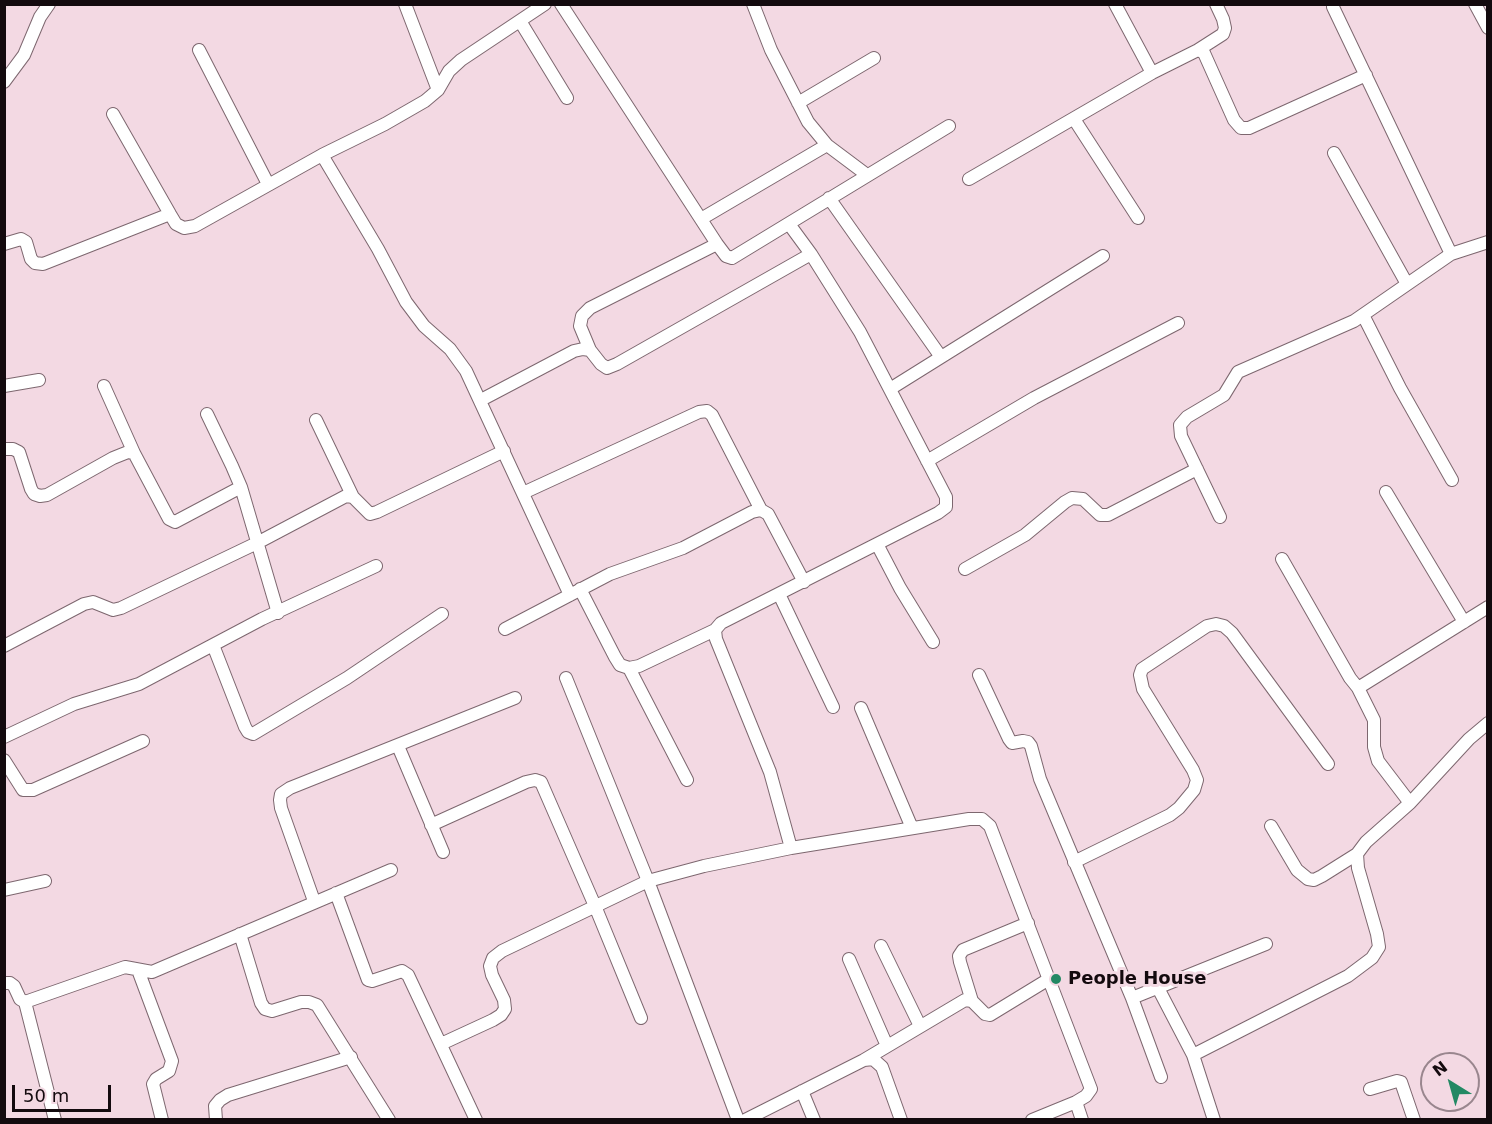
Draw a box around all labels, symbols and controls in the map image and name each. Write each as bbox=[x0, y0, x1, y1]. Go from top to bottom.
place label: People House bbox=[1068, 968, 1206, 990]
marker: People House bbox=[1049, 972, 1063, 986]
north arrow bbox=[1420, 1052, 1480, 1112]
text: N bbox=[1429, 1057, 1451, 1080]
scale bar bbox=[15, 1073, 114, 1111]
text: 50 m bbox=[23, 1085, 69, 1106]

